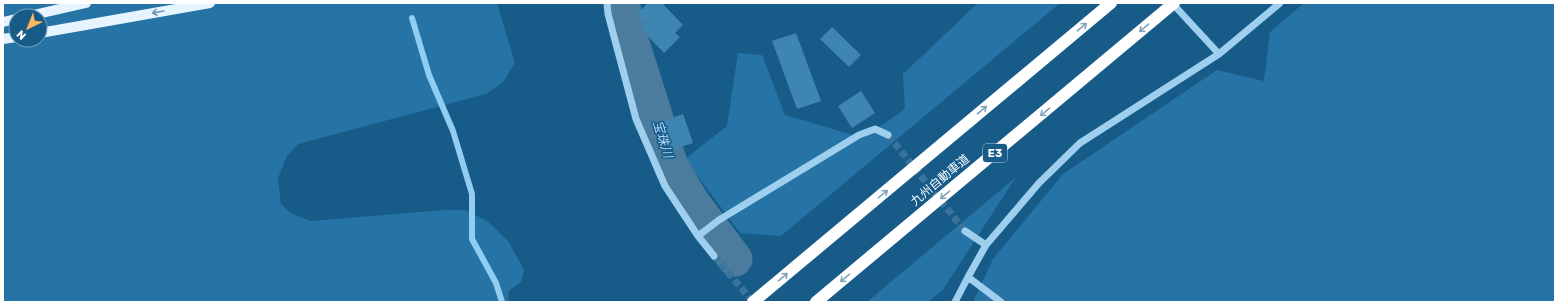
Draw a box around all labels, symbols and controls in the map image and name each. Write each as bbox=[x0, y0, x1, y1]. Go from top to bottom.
north arrow bbox=[8, 8, 48, 48]
one-way arrow bbox=[152, 8, 165, 16]
one-way arrow bbox=[1077, 22, 1087, 31]
one-way arrow bbox=[1139, 24, 1150, 33]
text: N bbox=[14, 27, 29, 42]
one-way arrow bbox=[977, 105, 987, 114]
one-way arrow bbox=[1039, 107, 1050, 116]
water label: 宝珠川 bbox=[650, 118, 676, 162]
road number: E3 bbox=[983, 144, 1007, 162]
street label: 九州自動車道 bbox=[908, 151, 972, 209]
one-way arrow bbox=[877, 189, 888, 198]
one-way arrow bbox=[939, 190, 950, 199]
one-way arrow bbox=[778, 273, 788, 282]
one-way arrow bbox=[839, 273, 850, 282]

